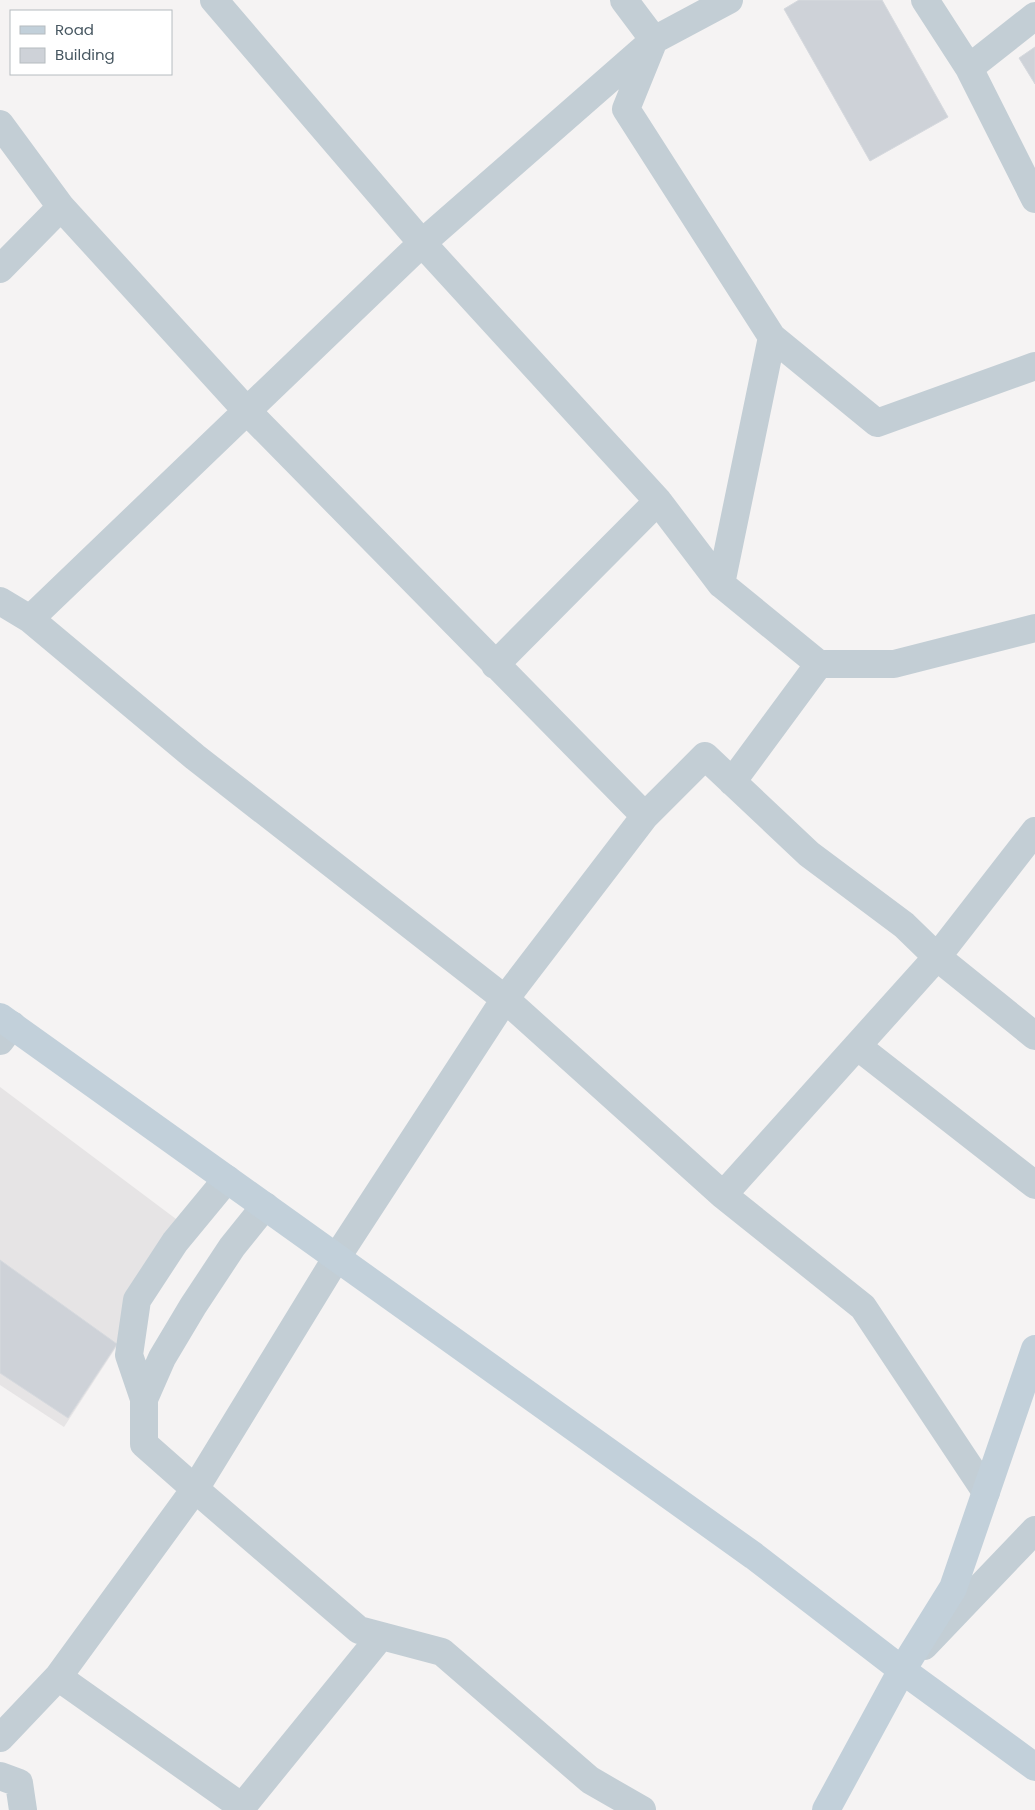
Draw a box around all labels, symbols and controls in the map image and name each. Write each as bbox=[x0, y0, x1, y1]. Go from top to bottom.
legend bbox=[10, 10, 172, 75]
text: Road bbox=[55, 19, 94, 40]
text: Building bbox=[55, 44, 115, 65]

